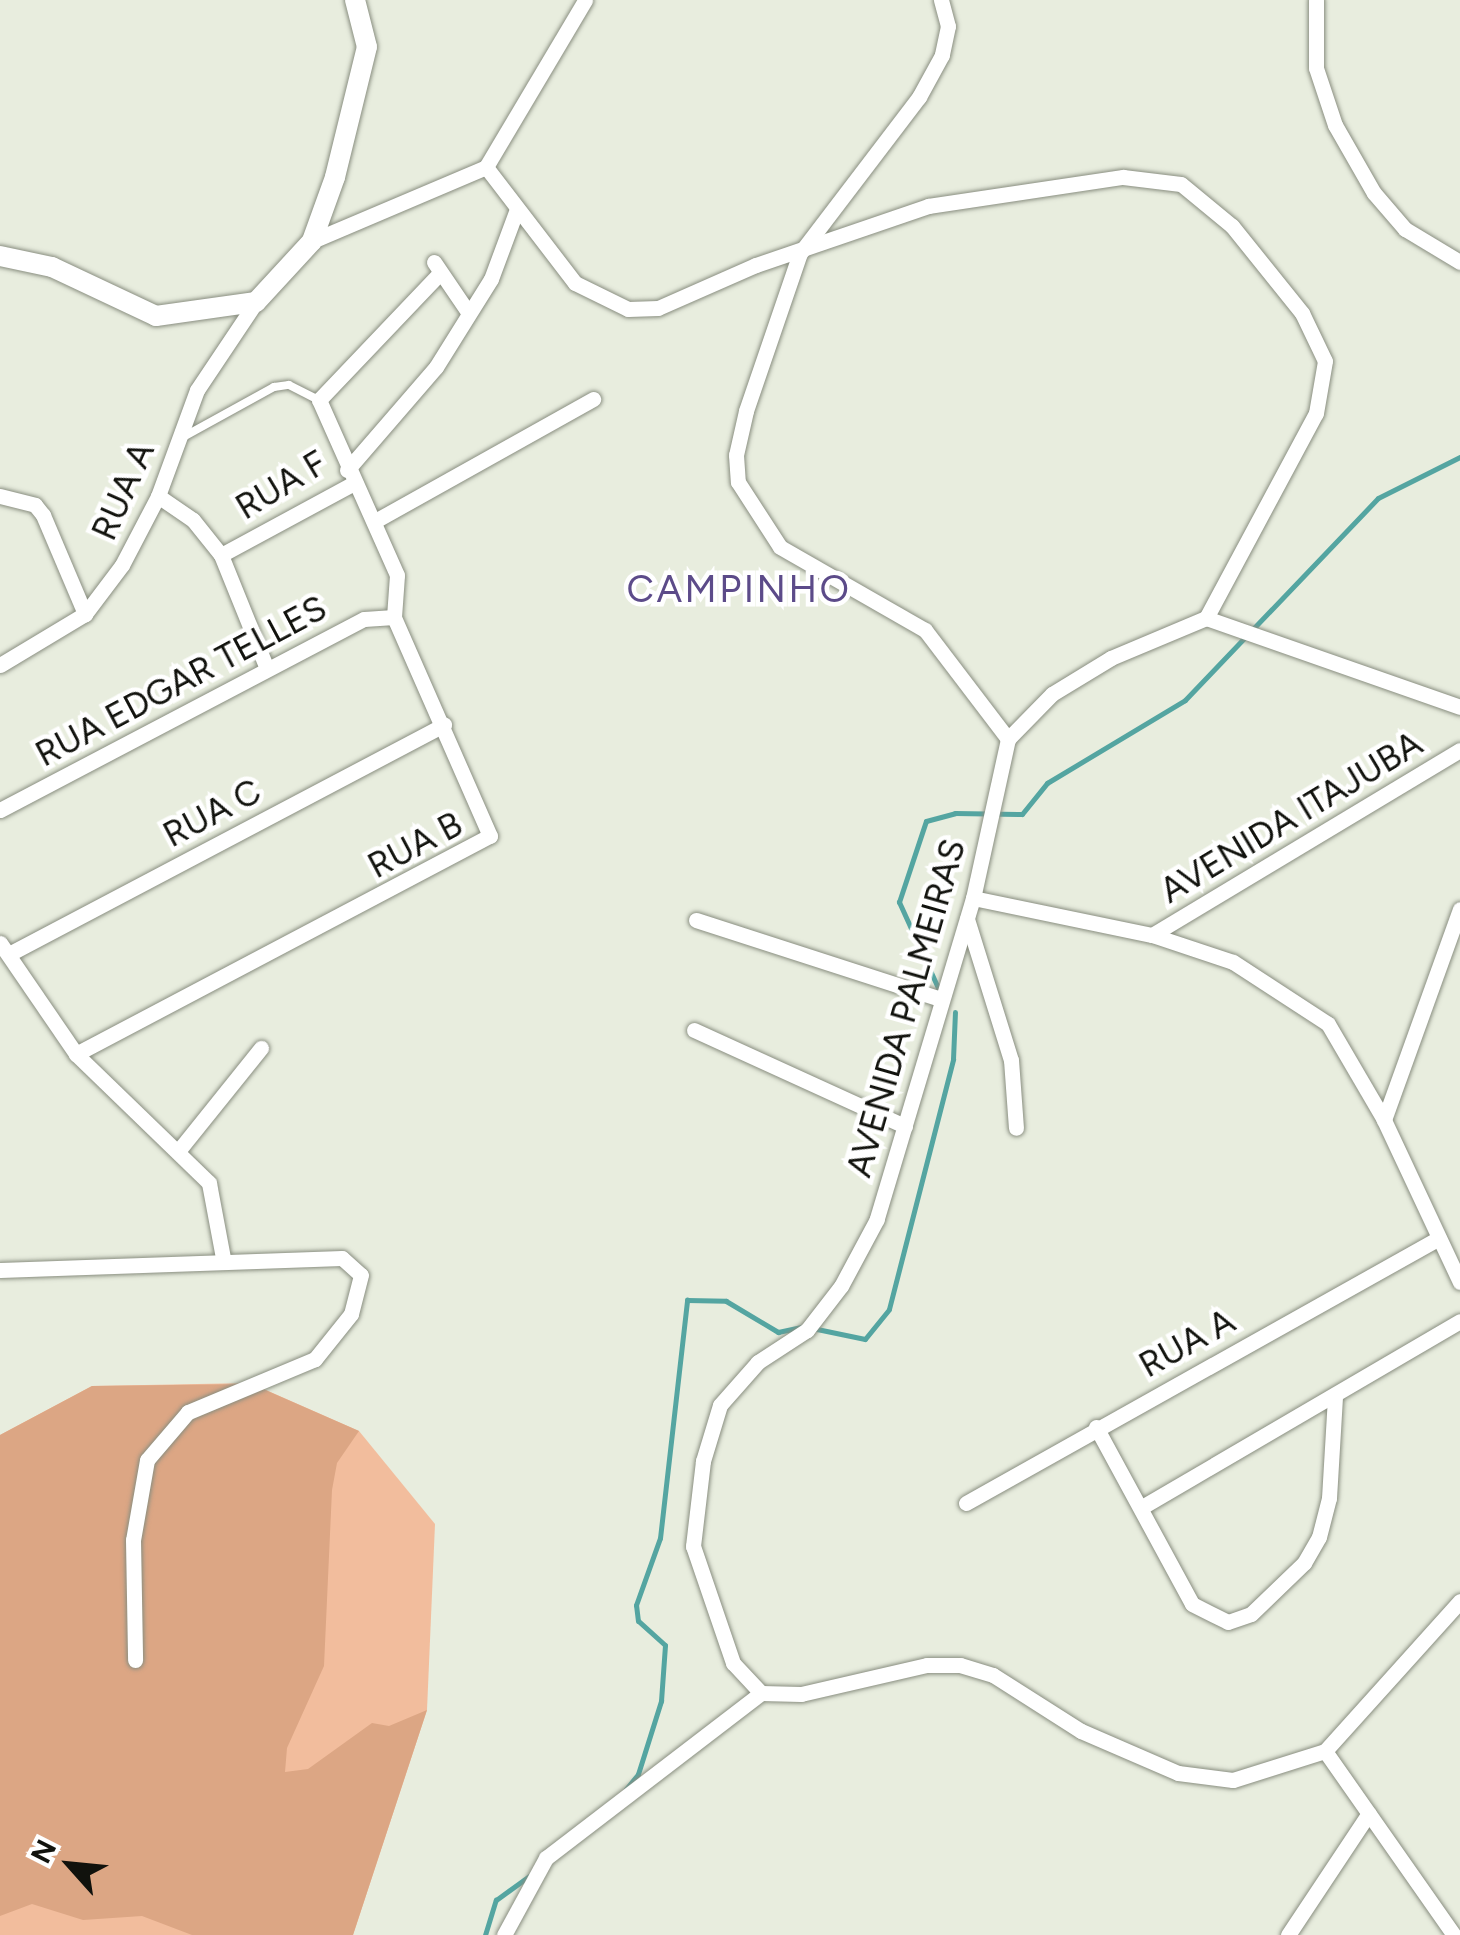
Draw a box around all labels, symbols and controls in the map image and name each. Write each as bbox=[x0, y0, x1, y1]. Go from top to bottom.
street label: RUA A bbox=[83, 436, 163, 546]
street label: RUA F bbox=[228, 442, 334, 528]
district label: CAMPINHO bbox=[626, 567, 852, 613]
street label: RUA EDGAR TELLES bbox=[29, 587, 333, 775]
street label: AVENIDA ITAJUBA bbox=[1152, 722, 1430, 912]
street label: RUA C bbox=[156, 770, 268, 856]
street label: RUA B bbox=[361, 803, 469, 887]
street label: AVENIDA PALMEIRAS bbox=[838, 834, 974, 1182]
street label: RUA A bbox=[1132, 1300, 1242, 1386]
north arrow bbox=[20, 1815, 120, 1915]
text: N bbox=[23, 1834, 63, 1869]

